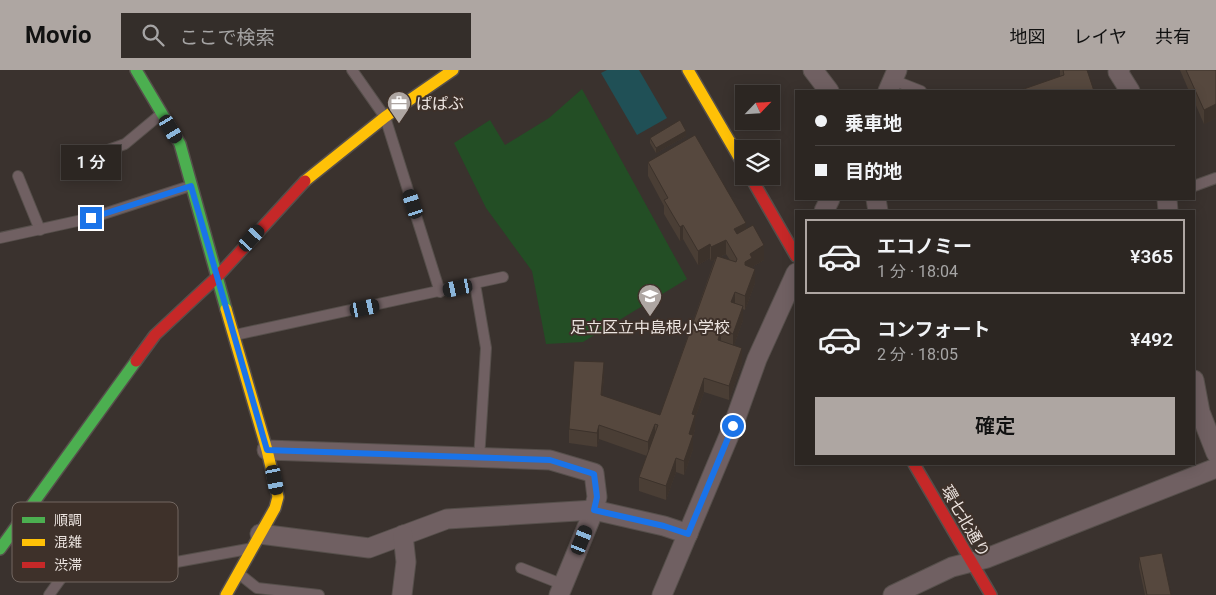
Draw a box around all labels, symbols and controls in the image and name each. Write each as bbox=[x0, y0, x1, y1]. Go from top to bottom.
search box bbox=[121, 13, 471, 58]
text: Movio bbox=[25, 21, 91, 49]
icon: search bbox=[139, 21, 167, 49]
text: ここで検索 bbox=[179, 26, 274, 49]
text: 地図 bbox=[1010, 26, 1046, 47]
text: レイヤ bbox=[1074, 26, 1127, 47]
text: 共有 bbox=[1155, 26, 1191, 47]
north arrow bbox=[735, 85, 780, 130]
map controls bbox=[735, 85, 780, 185]
office icon: ぱぱぶ bbox=[386, 90, 412, 124]
place label: ぱぱぶ bbox=[416, 94, 464, 113]
car bbox=[156, 112, 185, 146]
text: 乗車地 bbox=[845, 112, 902, 135]
button: layers bbox=[735, 140, 780, 185]
callout: 1 分 bbox=[61, 146, 121, 180]
text: 1 分 bbox=[76, 153, 106, 172]
text: 目的地 bbox=[845, 160, 902, 183]
car bbox=[401, 187, 424, 221]
route end bbox=[80, 207, 102, 229]
car bbox=[236, 222, 267, 254]
icon: car bbox=[817, 234, 862, 279]
text: エコノミー bbox=[877, 235, 972, 258]
text: ¥365 bbox=[1130, 245, 1173, 268]
text: 1 分 · 18:04 bbox=[877, 262, 958, 281]
car bbox=[441, 278, 474, 298]
school or university icon: 足立区立中島根小学校 bbox=[637, 283, 663, 317]
car bbox=[348, 298, 381, 318]
icon: car bbox=[817, 317, 862, 362]
place label: 足立区立中島根小学校 bbox=[570, 318, 730, 337]
text: コンフォート bbox=[877, 318, 990, 341]
text: ¥492 bbox=[1130, 328, 1173, 351]
text: 2 分 · 18:05 bbox=[877, 345, 958, 364]
button: 確定 bbox=[815, 397, 1175, 455]
route start bbox=[722, 415, 744, 437]
car bbox=[264, 464, 285, 496]
street label: 環七北通り bbox=[937, 482, 994, 561]
legend bbox=[12, 502, 178, 582]
text: 順調 bbox=[54, 512, 82, 528]
car bbox=[569, 523, 594, 557]
text: 混雑 bbox=[54, 534, 82, 550]
text: 渋滞 bbox=[54, 557, 82, 573]

